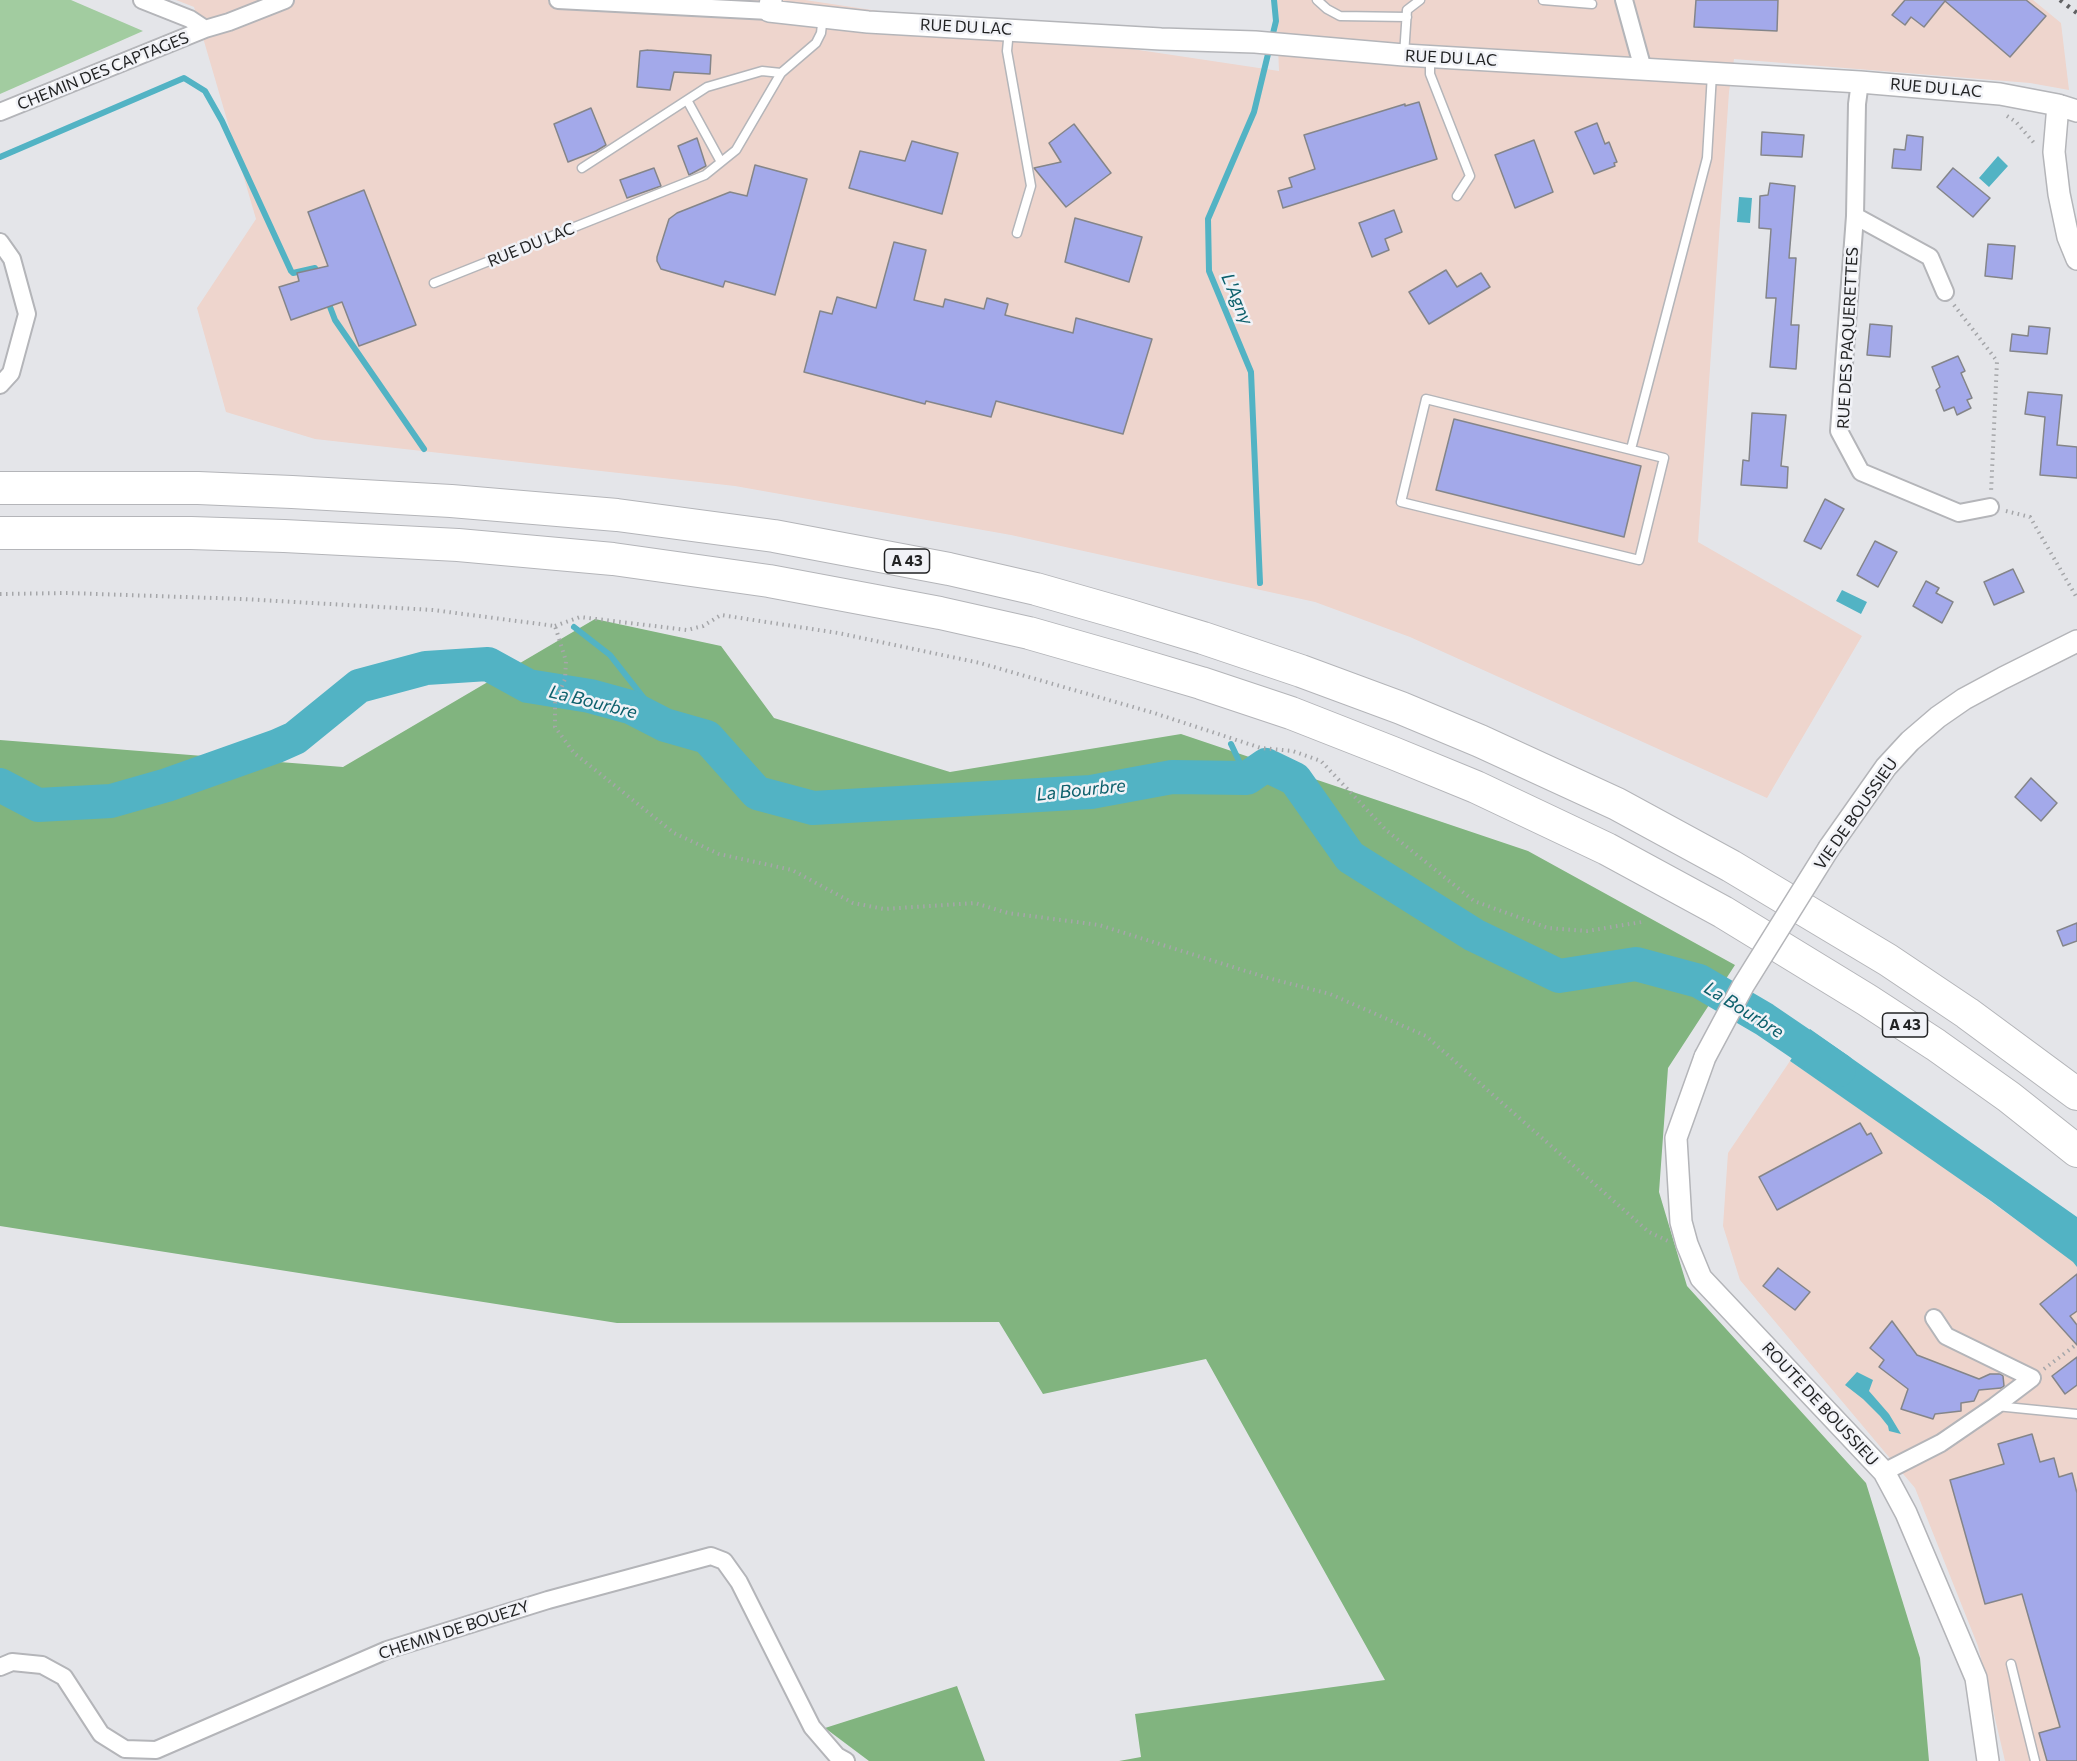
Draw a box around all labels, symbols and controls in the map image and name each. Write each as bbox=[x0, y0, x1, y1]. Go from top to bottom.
street label: RUE DU LAC bbox=[920, 15, 1012, 39]
street label: CHEMIN DES CAPTAGES bbox=[14, 28, 192, 114]
street label: RUE DU LAC bbox=[1405, 46, 1497, 70]
street label: RUE DU LAC bbox=[1889, 74, 1983, 102]
street label: RUE DU LAC bbox=[485, 219, 577, 271]
street label: RUE DES PAQUERETTES bbox=[1834, 247, 1862, 429]
water label: L'Agny bbox=[1217, 270, 1257, 328]
road number: A 43 bbox=[884, 549, 930, 573]
water label: La Bourbre bbox=[547, 681, 639, 723]
street label: VIE DE BOUSSIEU bbox=[1810, 754, 1902, 874]
water label: La Bourbre bbox=[1035, 775, 1127, 805]
water label: La Bourbre bbox=[1700, 977, 1788, 1043]
road number: A 43 bbox=[1882, 1013, 1928, 1037]
street label: ROUTE DE BOUSSIEU bbox=[1758, 1338, 1882, 1470]
street label: CHEMIN DE BOUEZY bbox=[376, 1597, 532, 1663]

